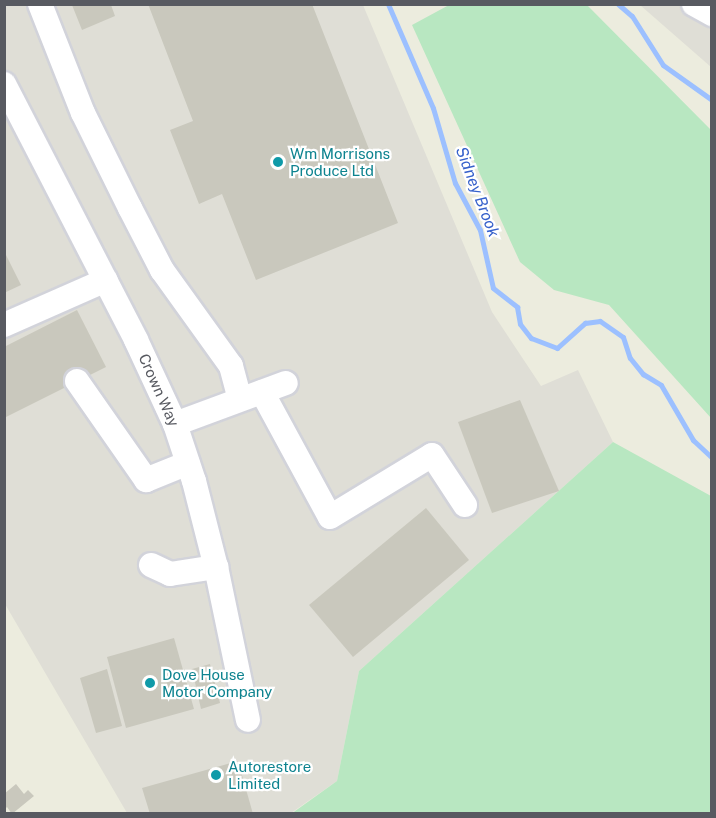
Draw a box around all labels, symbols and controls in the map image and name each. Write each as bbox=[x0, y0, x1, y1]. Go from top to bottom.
place label: Wm Morrisons Produce Ltd bbox=[290, 144, 390, 179]
water label: Sidney Brook bbox=[451, 144, 503, 240]
marker: Wm Morrisons Produce Ltd bbox=[271, 155, 285, 169]
street label: Crown Way bbox=[135, 351, 183, 429]
place label: Dove House Motor Company bbox=[162, 665, 272, 700]
marker: Dove House Motor Company bbox=[143, 676, 157, 690]
place label: Autorestore Limited bbox=[228, 757, 311, 792]
marker: Autorestore Limited bbox=[209, 768, 223, 782]

